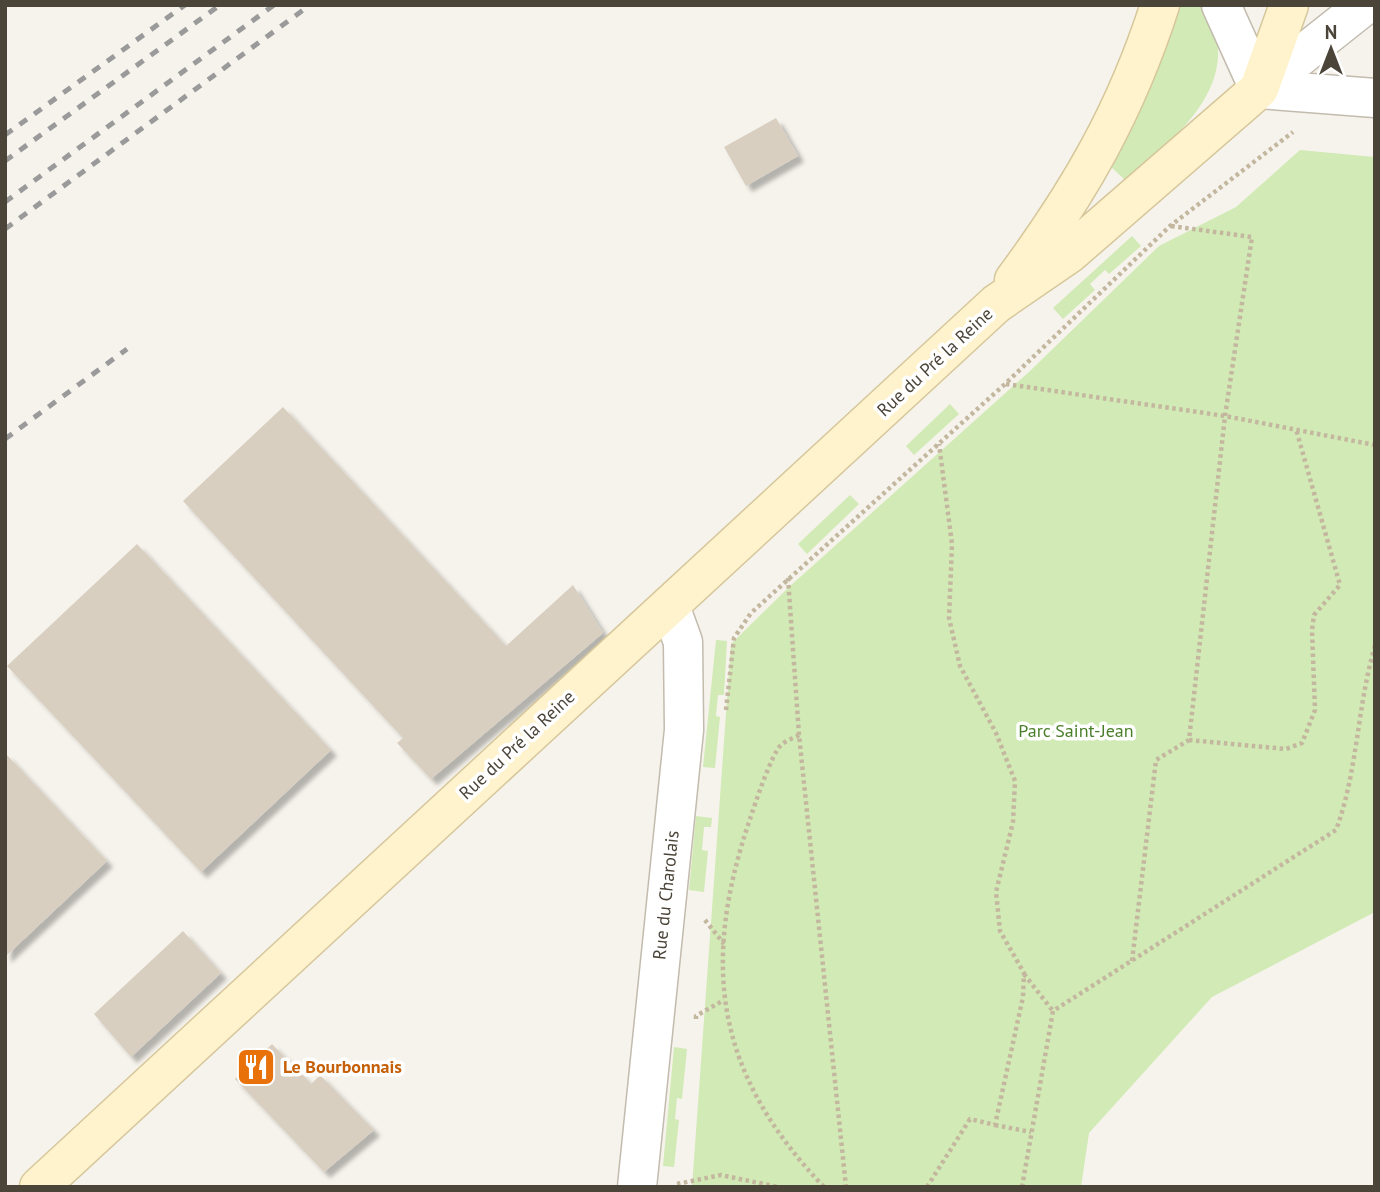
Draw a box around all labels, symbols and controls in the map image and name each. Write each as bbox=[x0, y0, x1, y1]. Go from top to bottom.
north arrow bbox=[1296, 14, 1366, 84]
text: N bbox=[1325, 20, 1337, 44]
street label: Rue du Pré la Reine bbox=[872, 302, 997, 421]
street label: Rue du Pré la Reine bbox=[454, 685, 579, 804]
park label: Parc Saint-Jean bbox=[1018, 719, 1134, 742]
street label: Rue du Charolais bbox=[647, 829, 684, 961]
restaurant icon: Le Bourbonnais bbox=[235, 1046, 277, 1088]
place label: Le Bourbonnais bbox=[283, 1055, 402, 1078]

